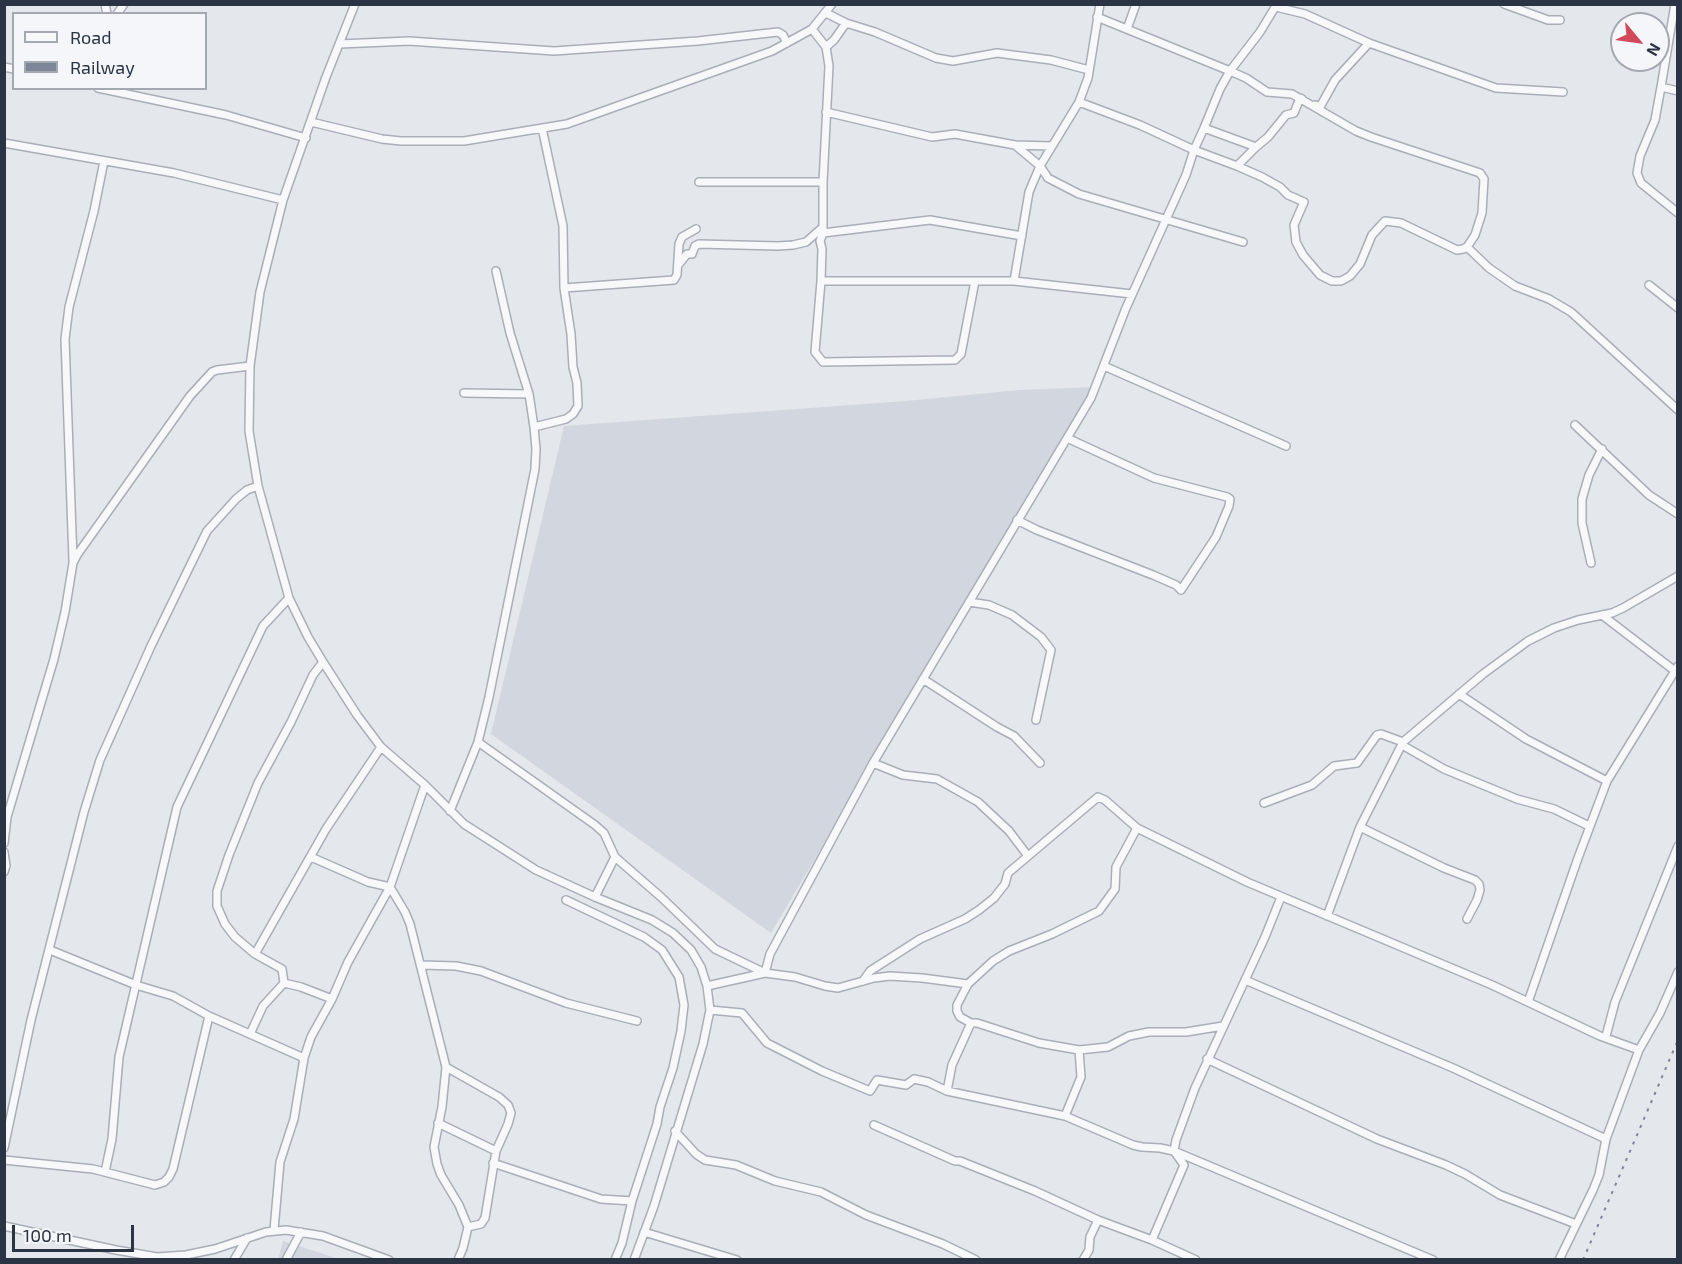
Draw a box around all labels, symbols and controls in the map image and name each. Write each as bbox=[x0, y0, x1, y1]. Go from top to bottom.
legend bbox=[12, 12, 207, 90]
north arrow bbox=[1610, 12, 1670, 72]
text: Road bbox=[70, 26, 111, 48]
text: N bbox=[1643, 40, 1666, 60]
text: Railway bbox=[70, 56, 135, 78]
scale bar bbox=[15, 1213, 136, 1251]
text: 100 m bbox=[23, 1224, 72, 1246]

